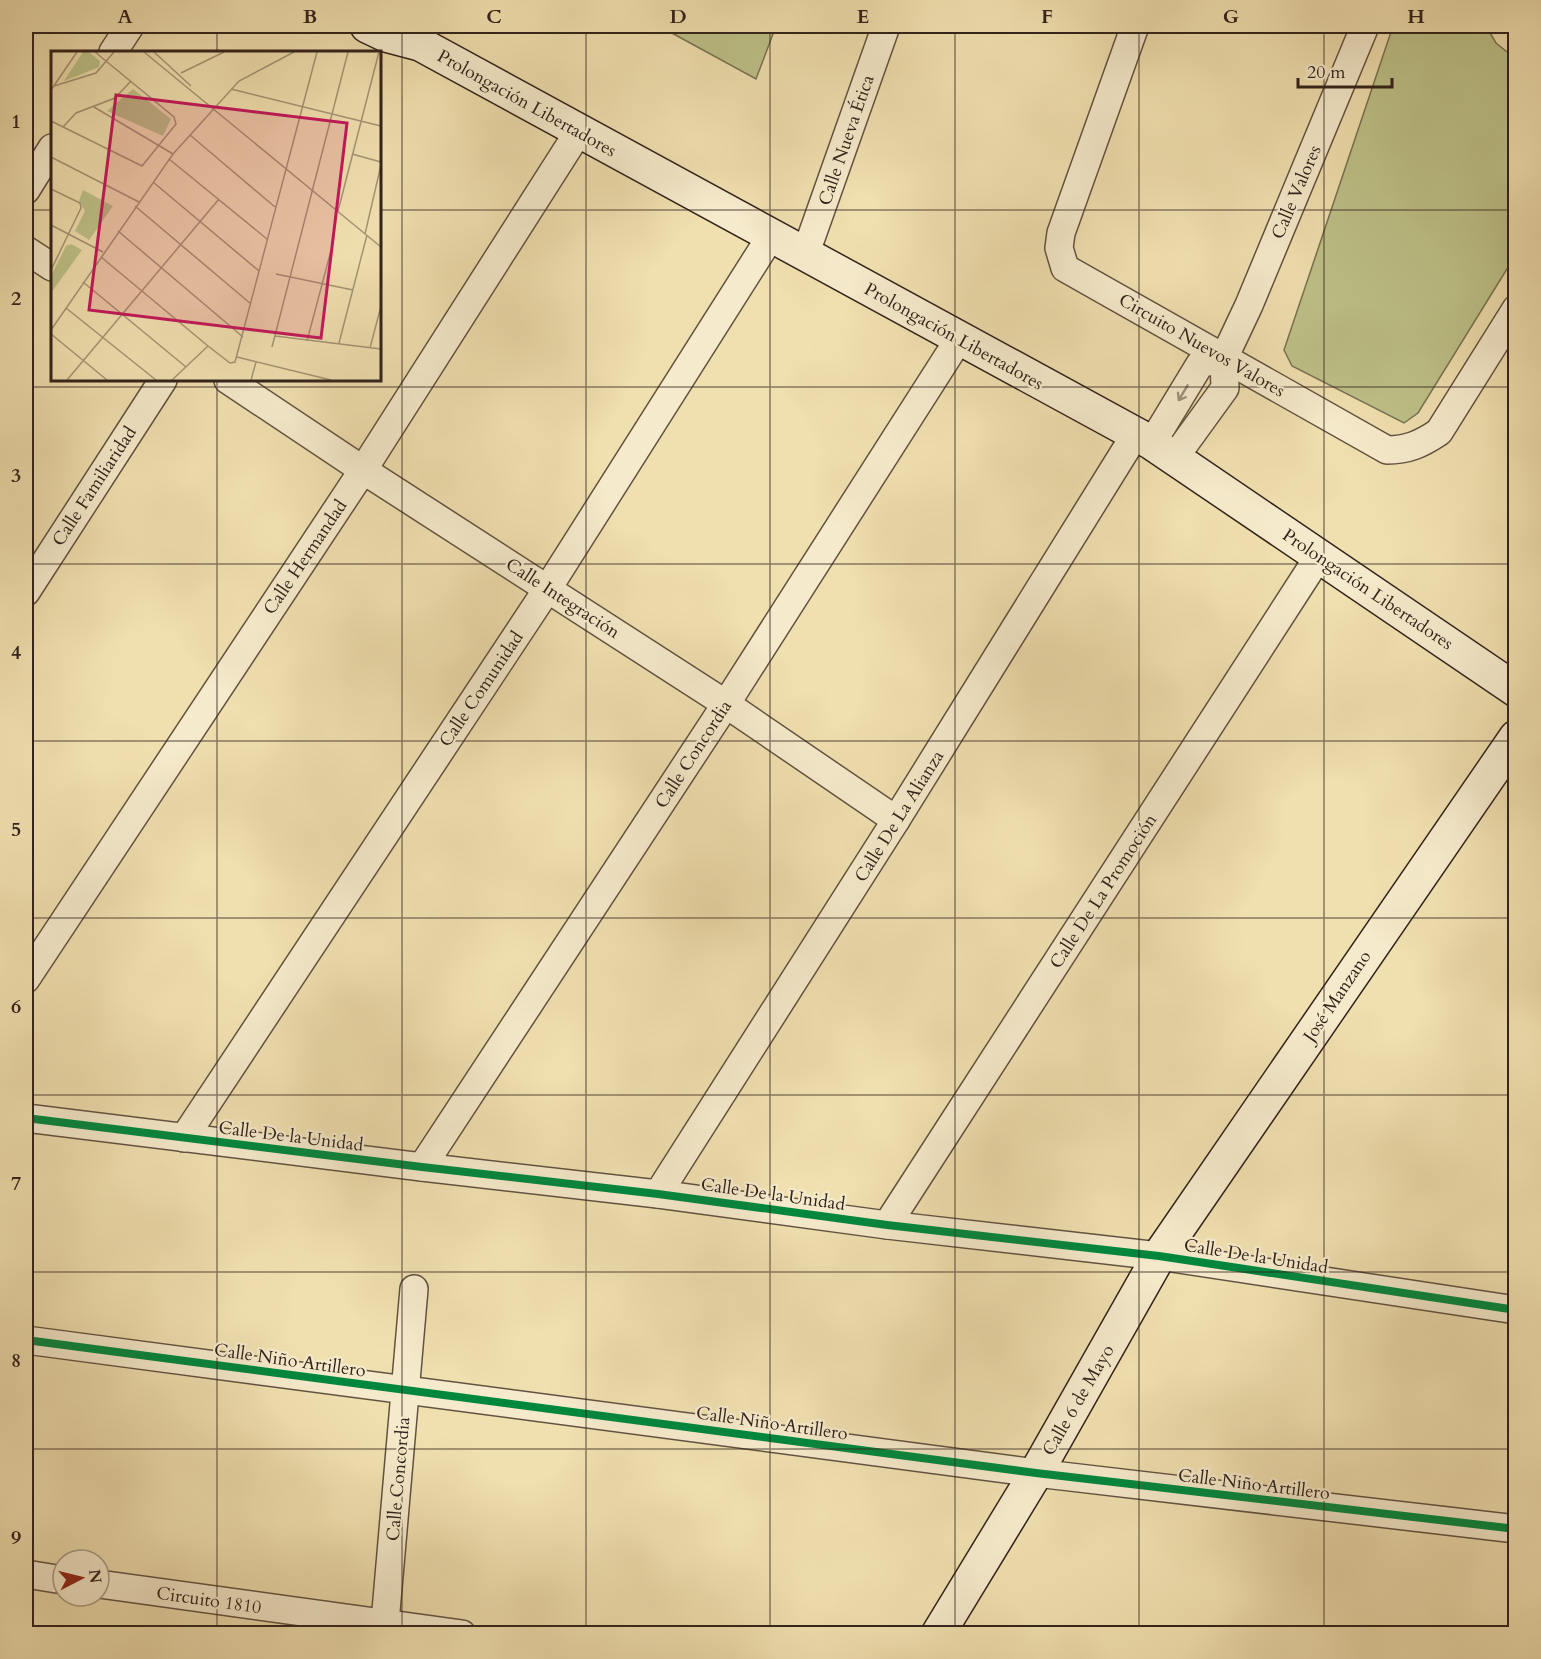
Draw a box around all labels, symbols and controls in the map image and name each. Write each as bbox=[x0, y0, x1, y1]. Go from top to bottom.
text: A bbox=[117, 3, 133, 30]
text: B bbox=[303, 3, 317, 30]
text: C bbox=[486, 3, 502, 30]
text: D bbox=[669, 3, 687, 30]
text: E bbox=[857, 3, 869, 30]
text: F bbox=[1041, 3, 1053, 30]
text: G bbox=[1223, 3, 1239, 30]
text: H bbox=[1407, 3, 1425, 30]
street label: Prolongación Libertadores bbox=[433, 44, 621, 163]
inset map bbox=[51, 51, 381, 381]
scale bar bbox=[1298, 51, 1392, 89]
text: 20 m bbox=[1307, 60, 1346, 85]
street label: Calle Nueva Ética bbox=[812, 71, 881, 209]
text: 1 bbox=[11, 108, 21, 135]
street label: Calle Valores bbox=[1265, 141, 1327, 243]
street label: Prolongación Libertadores bbox=[860, 277, 1048, 396]
text: 2 bbox=[11, 285, 21, 312]
street label: Circuito Nuevos Valores bbox=[1114, 288, 1289, 403]
one-way arrow bbox=[1176, 384, 1188, 401]
street label: Calle Familiaridad bbox=[46, 421, 143, 551]
text: 3 bbox=[11, 462, 21, 489]
street label: Calle Hermandad bbox=[258, 495, 353, 620]
street label: Prolongación Libertadores bbox=[1277, 523, 1458, 656]
street label: Calle Integración bbox=[501, 552, 625, 645]
street label: Calle Comunidad bbox=[433, 626, 530, 752]
text: 4 bbox=[11, 639, 21, 666]
street label: Calle Concordia bbox=[649, 695, 738, 813]
street label: Calle De La Alianza bbox=[849, 745, 950, 887]
street label: Calle De La Promoción bbox=[1044, 808, 1163, 974]
text: 5 bbox=[11, 816, 21, 843]
street label: José Manzano bbox=[1296, 945, 1377, 1050]
text: 6 bbox=[11, 993, 21, 1020]
street label: Calle De la Unidad bbox=[217, 1115, 365, 1158]
text: 7 bbox=[11, 1170, 21, 1197]
street label: Calle De la Unidad bbox=[699, 1172, 847, 1217]
street label: Calle De la Unidad bbox=[1182, 1233, 1330, 1280]
street label: Calle Niño Artillero bbox=[213, 1337, 368, 1384]
street label: Calle 6 de Mayo bbox=[1037, 1340, 1120, 1460]
text: 8 bbox=[11, 1347, 21, 1374]
street label: Calle Niño Artillero bbox=[695, 1400, 850, 1447]
street label: Calle Concordia bbox=[381, 1416, 416, 1542]
street label: Calle Niño Artillero bbox=[1177, 1463, 1331, 1506]
text: 9 bbox=[11, 1524, 21, 1551]
north arrow bbox=[51, 1548, 111, 1608]
text: N bbox=[83, 1568, 107, 1585]
street label: Circuito 1810 bbox=[155, 1581, 263, 1620]

